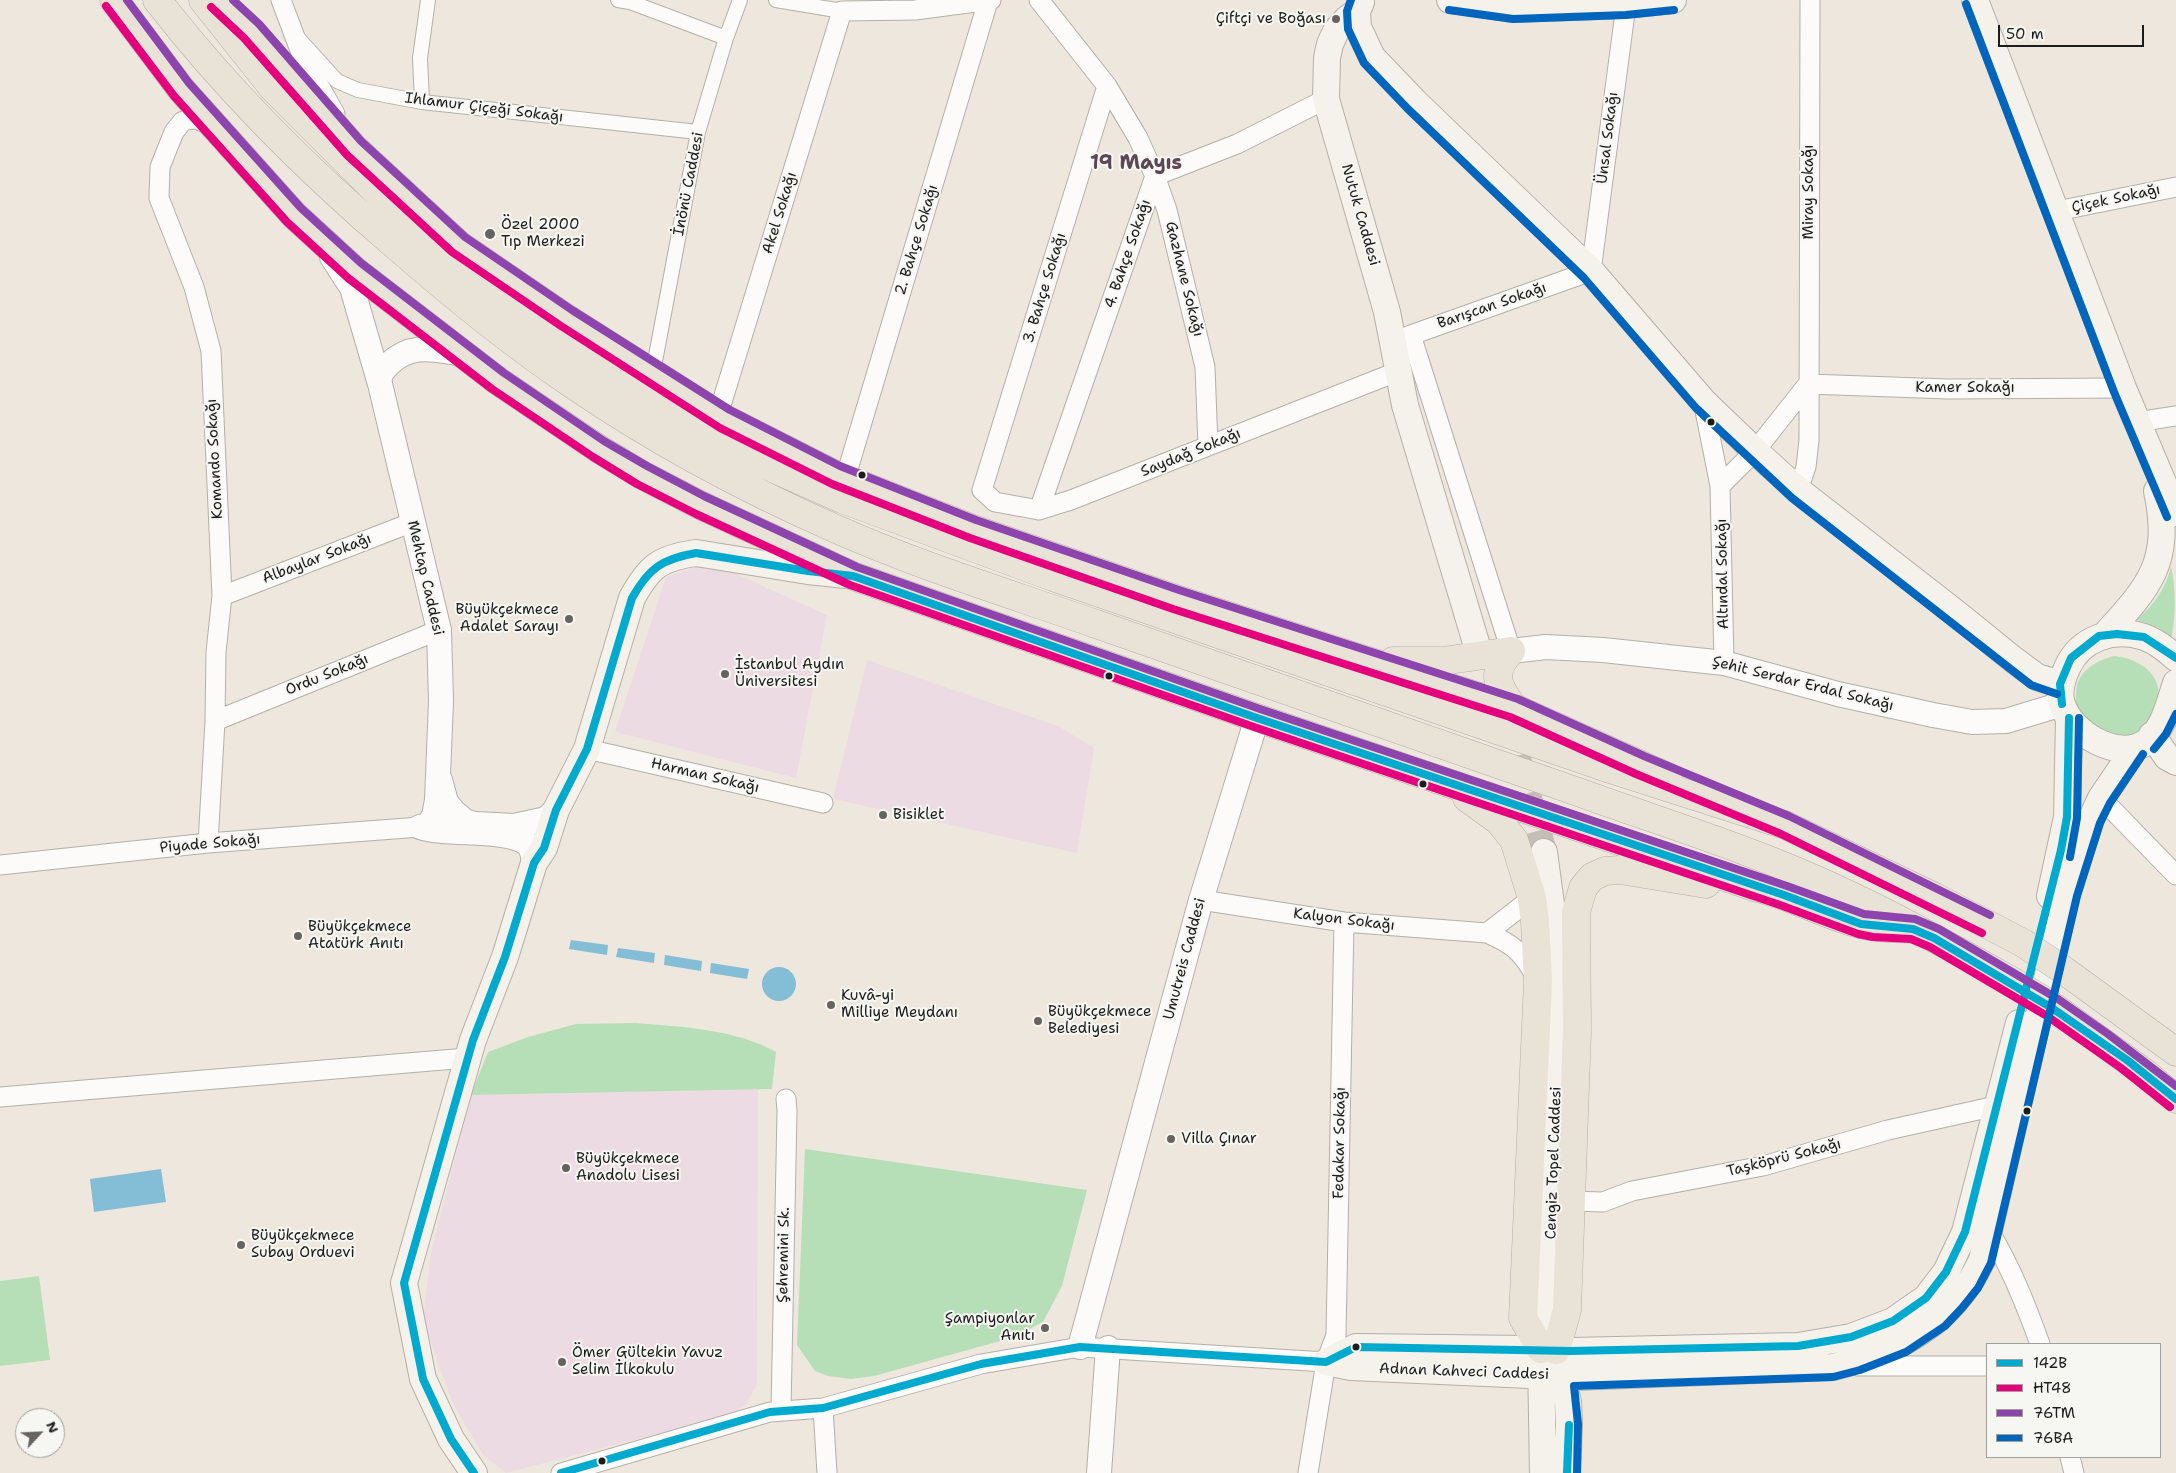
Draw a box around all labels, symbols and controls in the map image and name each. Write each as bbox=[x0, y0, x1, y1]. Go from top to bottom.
place label: Çiftçi ve Boğası bbox=[1216, 10, 1326, 28]
marker: Çiftçi ve Boğası bbox=[1330, 13, 1342, 25]
scale bar bbox=[2001, 15, 2147, 47]
text: 50 m bbox=[2006, 24, 2044, 44]
street label: Ihlamur Çiçeği Sokağı bbox=[404, 89, 564, 127]
street label: Ünsal Sokağı bbox=[1593, 91, 1623, 185]
street label: İnönü Caddesi bbox=[670, 131, 708, 237]
street label: Miray Sokağı bbox=[1800, 145, 1818, 239]
district label: 19 Mayıs bbox=[1090, 152, 1182, 176]
street label: Nutuk Caddesi bbox=[1337, 162, 1383, 268]
street label: Akel Sokağı bbox=[759, 170, 801, 256]
street label: Çiçek Sokağı bbox=[2070, 181, 2162, 217]
street label: 2. Bahçe Sokağı bbox=[892, 183, 942, 297]
street label: 4. Bahçe Sokağı bbox=[1101, 197, 1155, 311]
place label: Özel 2000 Tıp Merkezi bbox=[501, 216, 585, 251]
street label: Gazhane Sokağı bbox=[1161, 220, 1207, 338]
marker: Özel 2000 Tıp Merkezi bbox=[483, 227, 497, 241]
street label: 3. Bahçe Sokağı bbox=[1020, 231, 1070, 345]
street label: Barışcan Sokağı bbox=[1435, 279, 1549, 333]
street label: Kamer Sokağı bbox=[1915, 379, 2015, 397]
street label: Komando Sokağı bbox=[203, 398, 227, 520]
unlabelled marker bbox=[1706, 417, 1716, 427]
street label: Saydağ Sokağı bbox=[1138, 425, 1244, 481]
unlabelled marker bbox=[857, 470, 867, 480]
street label: Altındal Sokağı bbox=[1713, 518, 1733, 630]
street label: Mehtap Caddesi bbox=[403, 519, 447, 637]
street label: Albaylar Sokağı bbox=[260, 530, 374, 588]
place label: Büyükçekmece Adalet Sarayı bbox=[455, 601, 559, 636]
marker: Büyükçekmece Adalet Sarayı bbox=[563, 613, 575, 625]
street label: Ordu Sokağı bbox=[283, 650, 371, 700]
street label: Şehit Serdar Erdal Sokağı bbox=[1710, 653, 1896, 715]
place label: İstanbul Aydın Üniversitesi bbox=[735, 656, 844, 691]
marker: İstanbul Aydın Üniversitesi bbox=[719, 668, 731, 680]
unlabelled marker bbox=[1104, 671, 1114, 681]
street label: Harman Sokağı bbox=[649, 755, 761, 797]
unlabelled marker bbox=[1418, 779, 1428, 789]
place label: Bisiklet bbox=[893, 806, 945, 824]
marker: Bisiklet bbox=[877, 809, 889, 821]
street label: Piyade Sokağı bbox=[159, 831, 261, 857]
street label: Umutreis Caddesi bbox=[1160, 896, 1210, 1022]
street label: Kalyon Sokağı bbox=[1292, 905, 1396, 935]
place label: Büyükçekmece Atatürk Anıtı bbox=[308, 918, 412, 953]
marker: Büyükçekmece Atatürk Anıtı bbox=[292, 930, 304, 942]
place label: Kuvâ-yi Milliye Meydanı bbox=[841, 987, 958, 1022]
marker: Kuvâ-yi Milliye Meydanı bbox=[825, 999, 837, 1011]
place label: Büyükçekmece Belediyesi bbox=[1048, 1003, 1152, 1038]
marker: Büyükçekmece Belediyesi bbox=[1032, 1015, 1044, 1027]
street label: Cengiz Topel Caddesi bbox=[1542, 1086, 1566, 1240]
street label: Fedakar Sokağı bbox=[1330, 1087, 1350, 1199]
unlabelled marker bbox=[2022, 1106, 2032, 1116]
place label: Villa Çınar bbox=[1181, 1130, 1257, 1148]
marker: Villa Çınar bbox=[1165, 1133, 1177, 1145]
street label: Taşköprü Sokağı bbox=[1725, 1135, 1843, 1181]
place label: Büyükçekmece Anadolu Lisesi bbox=[576, 1150, 680, 1185]
marker: Büyükçekmece Anadolu Lisesi bbox=[560, 1162, 572, 1174]
street label: Şehremini Sk. bbox=[774, 1207, 794, 1303]
place label: Büyükçekmece Subay Orduevi bbox=[251, 1227, 355, 1262]
marker: Büyükçekmece Subay Orduevi bbox=[235, 1239, 247, 1251]
place label: Şampiyonlar Anıtı bbox=[945, 1310, 1035, 1345]
marker: Şampiyonlar Anıtı bbox=[1039, 1322, 1051, 1334]
unlabelled marker bbox=[1351, 1342, 1361, 1352]
legend bbox=[1986, 1343, 2161, 1458]
place label: Ömer Gültekin Yavuz Selim İlkokulu bbox=[572, 1344, 723, 1379]
text: 142B bbox=[2033, 1353, 2067, 1373]
marker: Ömer Gültekin Yavuz Selim İlkokulu bbox=[556, 1356, 568, 1368]
street label: Adnan Kahveci Caddesi bbox=[1379, 1360, 1549, 1384]
text: HT48 bbox=[2033, 1378, 2071, 1398]
text: 76TM bbox=[2033, 1403, 2075, 1423]
north arrow bbox=[15, 1408, 65, 1458]
text: N bbox=[42, 1418, 63, 1436]
text: 76BA bbox=[2033, 1428, 2073, 1448]
unlabelled marker bbox=[597, 1456, 607, 1466]

